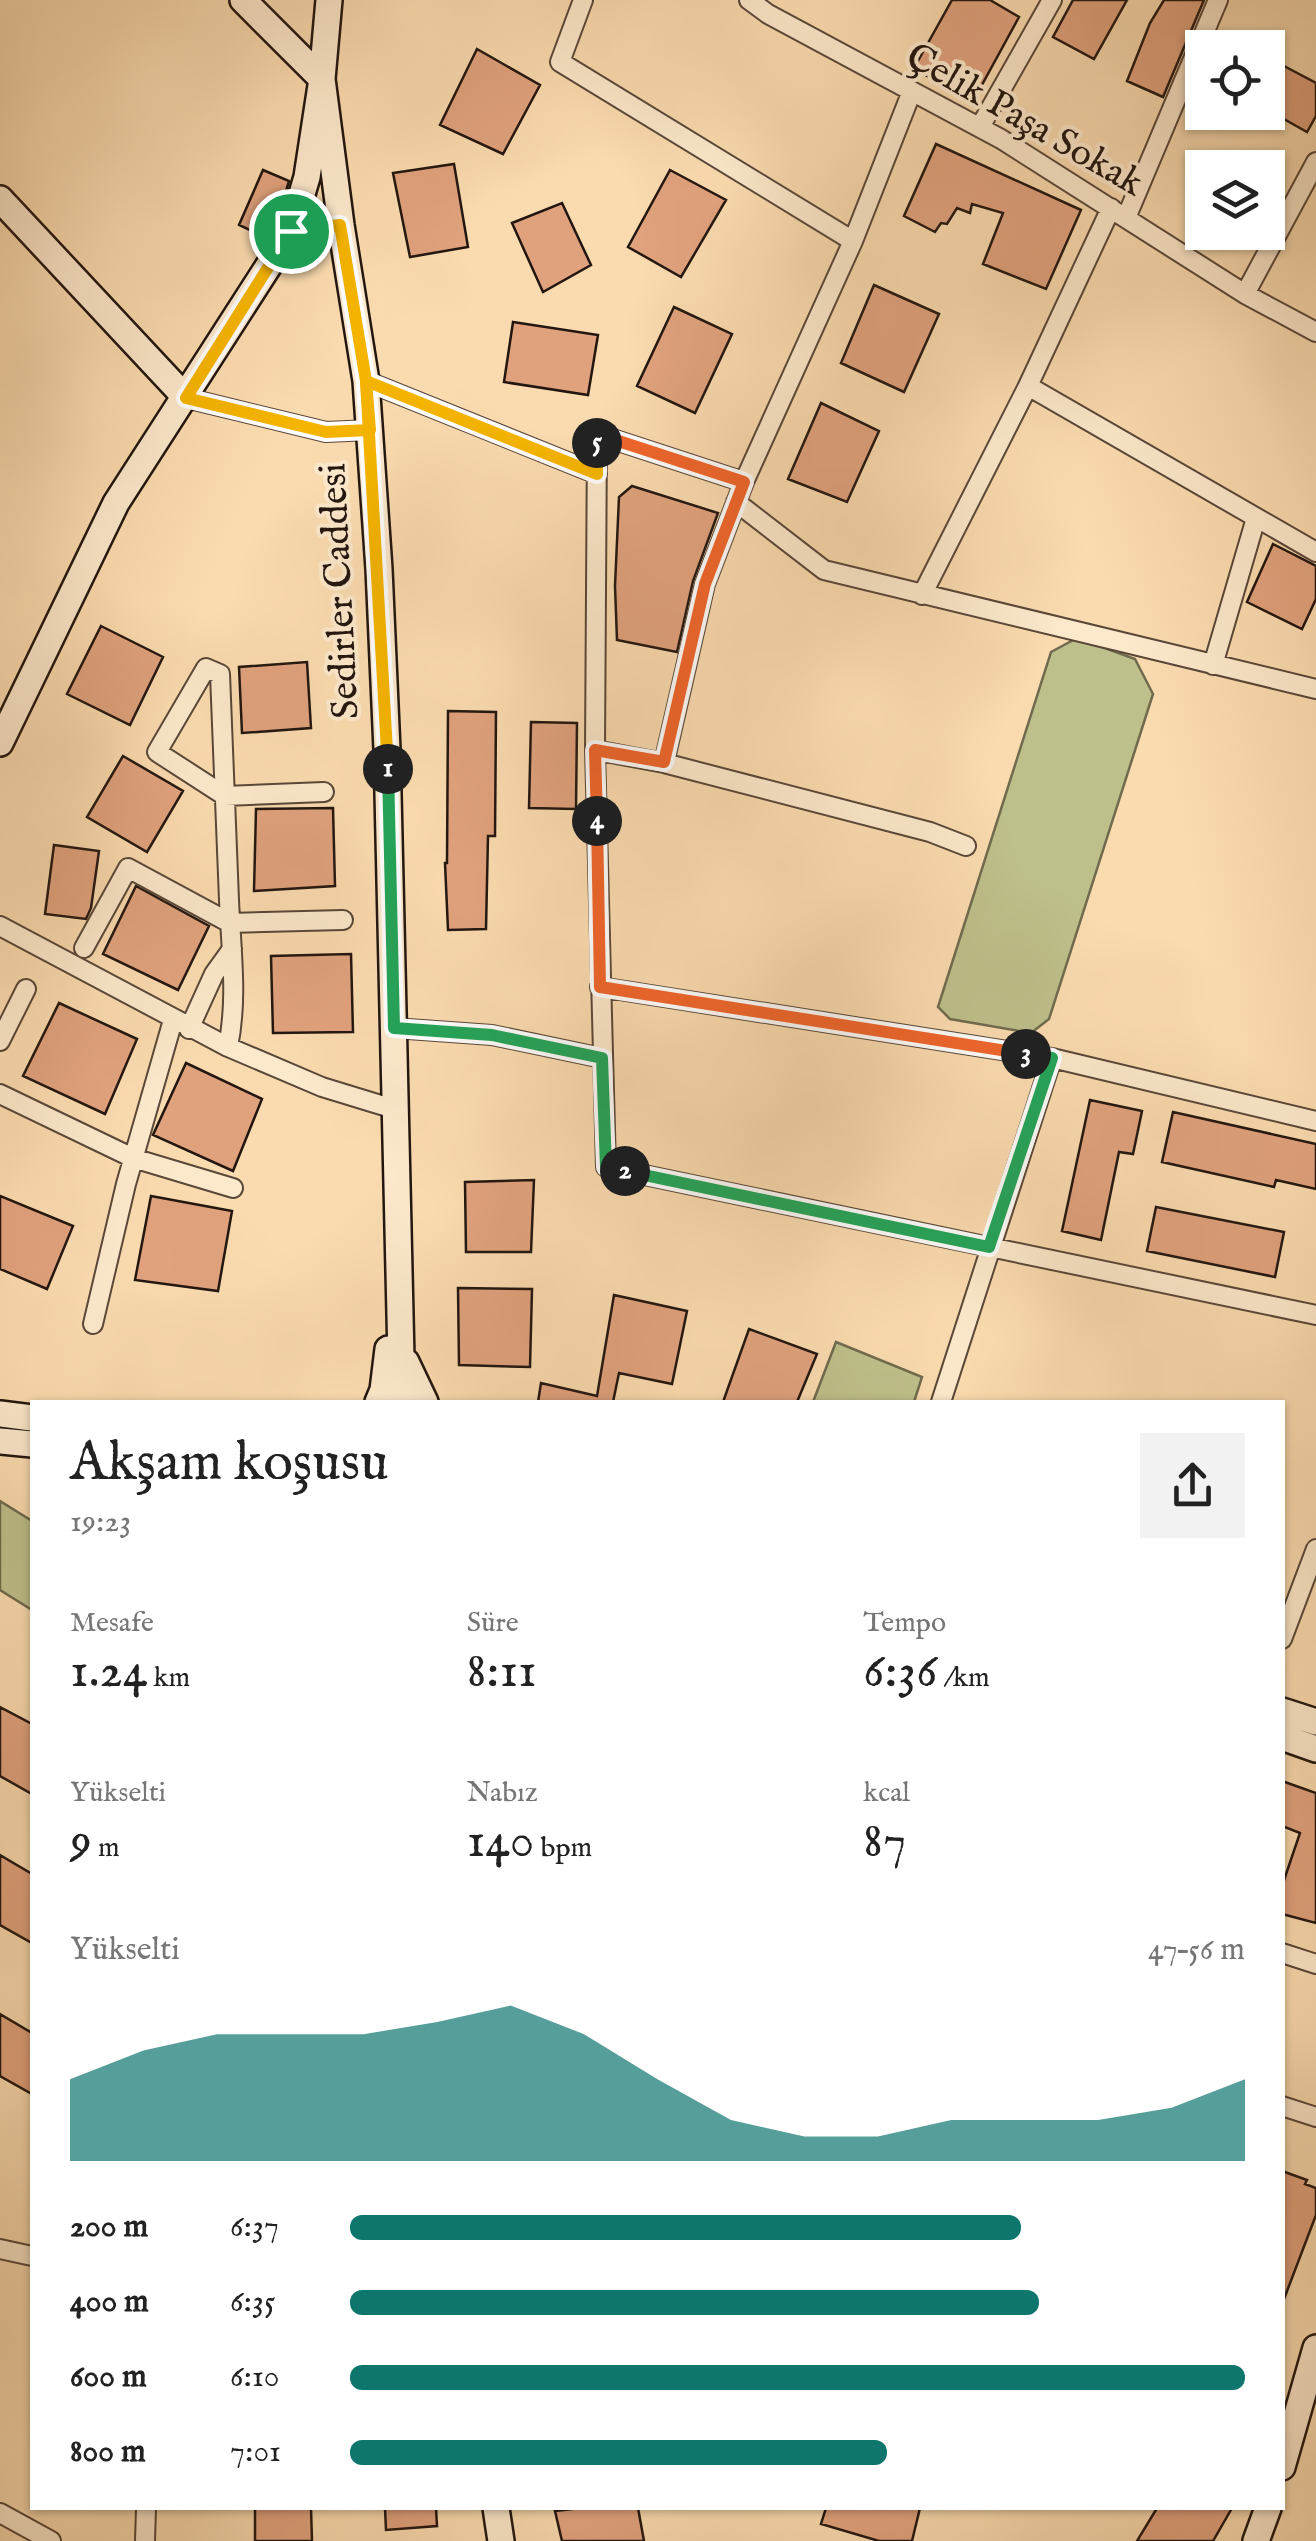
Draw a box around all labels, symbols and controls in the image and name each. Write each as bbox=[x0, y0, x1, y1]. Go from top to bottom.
map controls bbox=[1185, 30, 1285, 250]
button: locate bbox=[1185, 30, 1285, 130]
street label: Çelik Paşa Sokak bbox=[896, 33, 1152, 209]
button: layers bbox=[1185, 150, 1285, 250]
pin bbox=[249, 189, 334, 274]
icon: arrive bbox=[264, 204, 319, 259]
pin: 5 bbox=[572, 418, 622, 468]
text: 5 bbox=[592, 425, 602, 460]
street label: Sedirler Caddesi bbox=[310, 462, 372, 720]
pin: 1 bbox=[363, 744, 413, 794]
text: 1 bbox=[383, 751, 393, 786]
pin: 4 bbox=[572, 796, 622, 846]
text: 4 bbox=[590, 803, 604, 838]
pin: 3 bbox=[1001, 1029, 1051, 1079]
text: 3 bbox=[1021, 1036, 1031, 1071]
pin: 2 bbox=[600, 1146, 650, 1196]
text: 2 bbox=[618, 1153, 632, 1188]
text: Akşam koşusu bbox=[70, 1429, 389, 1499]
button: share bbox=[1140, 1433, 1245, 1538]
text: 19:23 bbox=[70, 1502, 131, 1543]
text: Mesafe bbox=[70, 1606, 154, 1641]
text: Süre bbox=[467, 1606, 519, 1641]
text: Tempo bbox=[863, 1606, 946, 1641]
text: 1.24 bbox=[70, 1641, 147, 1704]
text: 8:11 bbox=[467, 1641, 537, 1704]
text: 6:36 bbox=[863, 1641, 937, 1704]
text: km bbox=[147, 1661, 190, 1696]
text: /km bbox=[937, 1661, 990, 1696]
text: Yükselti bbox=[70, 1776, 166, 1811]
text: Nabız bbox=[467, 1776, 538, 1811]
text: kcal bbox=[863, 1776, 910, 1811]
text: 9 bbox=[70, 1811, 92, 1874]
text: 140 bbox=[467, 1811, 534, 1874]
text: 87 bbox=[863, 1811, 906, 1874]
text: m bbox=[92, 1831, 120, 1866]
text: bpm bbox=[534, 1831, 592, 1866]
text: Yükselti bbox=[70, 1930, 180, 1971]
text: 47–56 m bbox=[1148, 1930, 1245, 1971]
text: 200 m bbox=[70, 2207, 148, 2248]
text: 6:37 bbox=[230, 2207, 279, 2248]
text: 400 m bbox=[70, 2282, 149, 2323]
text: 6:35 bbox=[230, 2282, 275, 2323]
text: 600 m bbox=[70, 2357, 147, 2398]
text: 6:10 bbox=[230, 2357, 279, 2398]
text: 800 m bbox=[70, 2432, 146, 2473]
text: 7:01 bbox=[230, 2432, 281, 2473]

